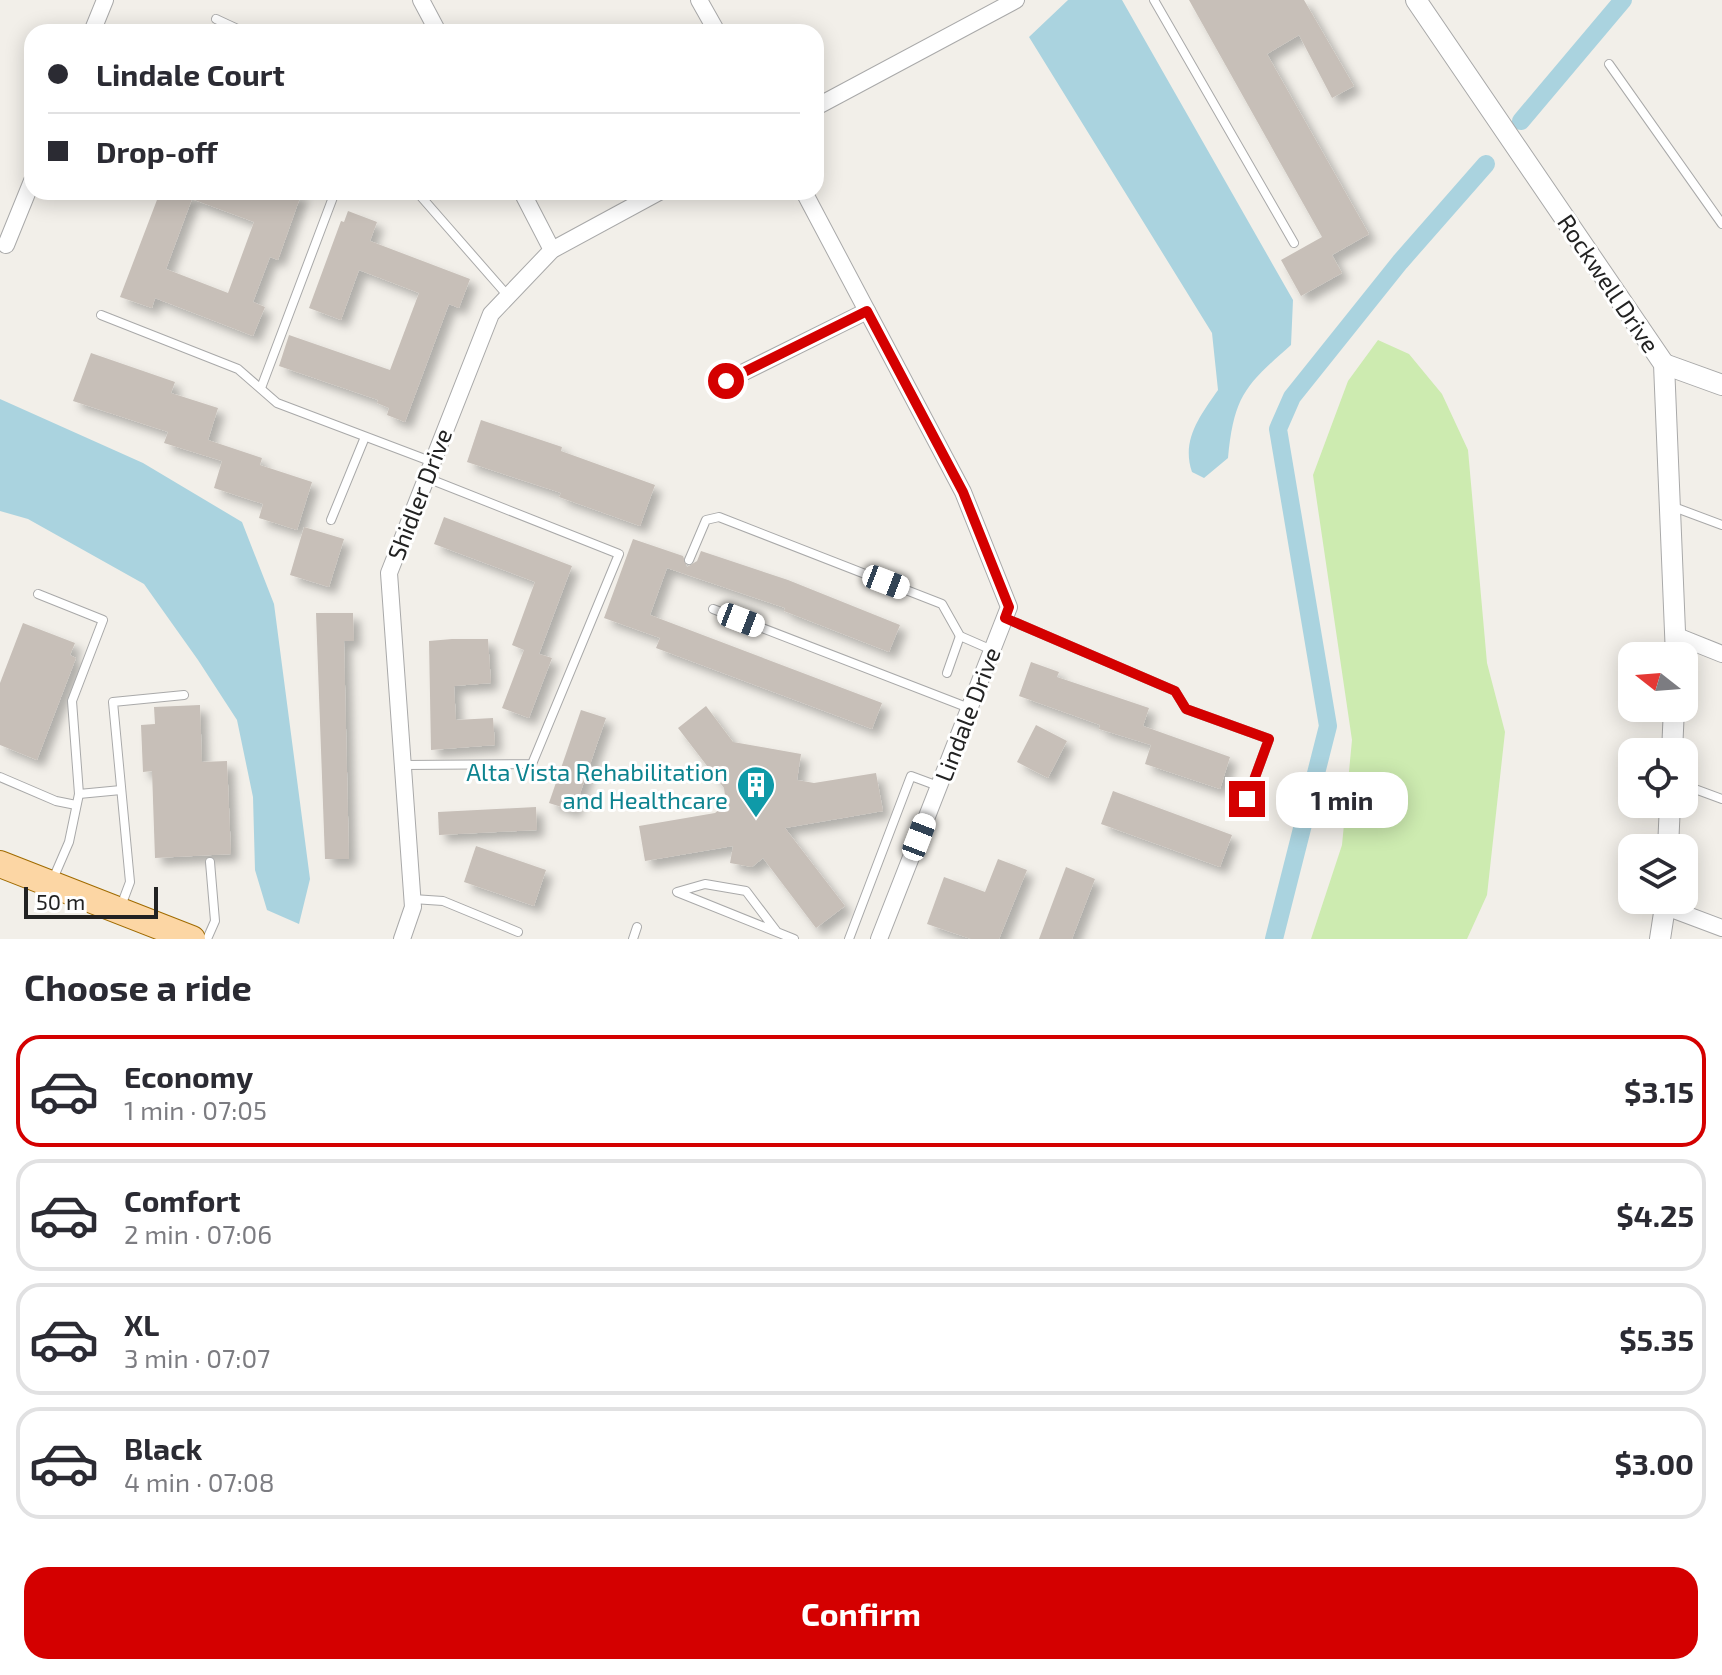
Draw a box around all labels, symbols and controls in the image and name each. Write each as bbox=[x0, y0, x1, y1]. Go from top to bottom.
text: Lindale Court bbox=[96, 56, 285, 92]
text: Drop-off bbox=[96, 133, 218, 169]
street label: Rockwell Drive bbox=[1552, 208, 1666, 358]
route start bbox=[708, 363, 744, 399]
street label: Shidler Drive bbox=[381, 424, 457, 564]
car bbox=[859, 562, 913, 602]
car bbox=[714, 600, 768, 640]
north arrow bbox=[1618, 642, 1698, 722]
map controls bbox=[1618, 642, 1698, 914]
street label: Lindale Drive bbox=[928, 643, 1006, 785]
button: locate bbox=[1618, 738, 1698, 818]
place label: Alta Vista Rehabilitation and Healthcare bbox=[466, 757, 728, 814]
building icon: Alta Vista Rehabilitation and Healthcare bbox=[735, 764, 777, 819]
callout: 1 min bbox=[1275, 771, 1407, 827]
route end bbox=[1229, 781, 1265, 817]
text: 1 min bbox=[1311, 784, 1373, 815]
car bbox=[899, 810, 939, 864]
button: layers bbox=[1618, 834, 1698, 914]
scale bar bbox=[24, 883, 158, 919]
text: 50 m bbox=[36, 888, 85, 914]
text: Choose a ride bbox=[24, 965, 252, 1008]
icon: car bbox=[28, 1055, 100, 1127]
text: Economy bbox=[124, 1058, 253, 1094]
text: $3.15 bbox=[1624, 1073, 1694, 1109]
text: 1 min · 07:05 bbox=[124, 1094, 267, 1125]
icon: car bbox=[28, 1179, 100, 1251]
text: Comfort bbox=[124, 1182, 241, 1218]
text: $4.25 bbox=[1616, 1197, 1694, 1233]
text: 2 min · 07:06 bbox=[124, 1218, 272, 1249]
icon: car bbox=[28, 1303, 100, 1375]
text: XL bbox=[124, 1306, 159, 1342]
text: $5.35 bbox=[1619, 1321, 1694, 1357]
text: 3 min · 07:07 bbox=[124, 1342, 270, 1373]
icon: car bbox=[28, 1427, 100, 1499]
text: Black bbox=[124, 1430, 202, 1466]
text: $3.00 bbox=[1614, 1445, 1694, 1481]
text: 4 min · 07:08 bbox=[124, 1466, 274, 1497]
button: Confirm bbox=[24, 1567, 1698, 1659]

